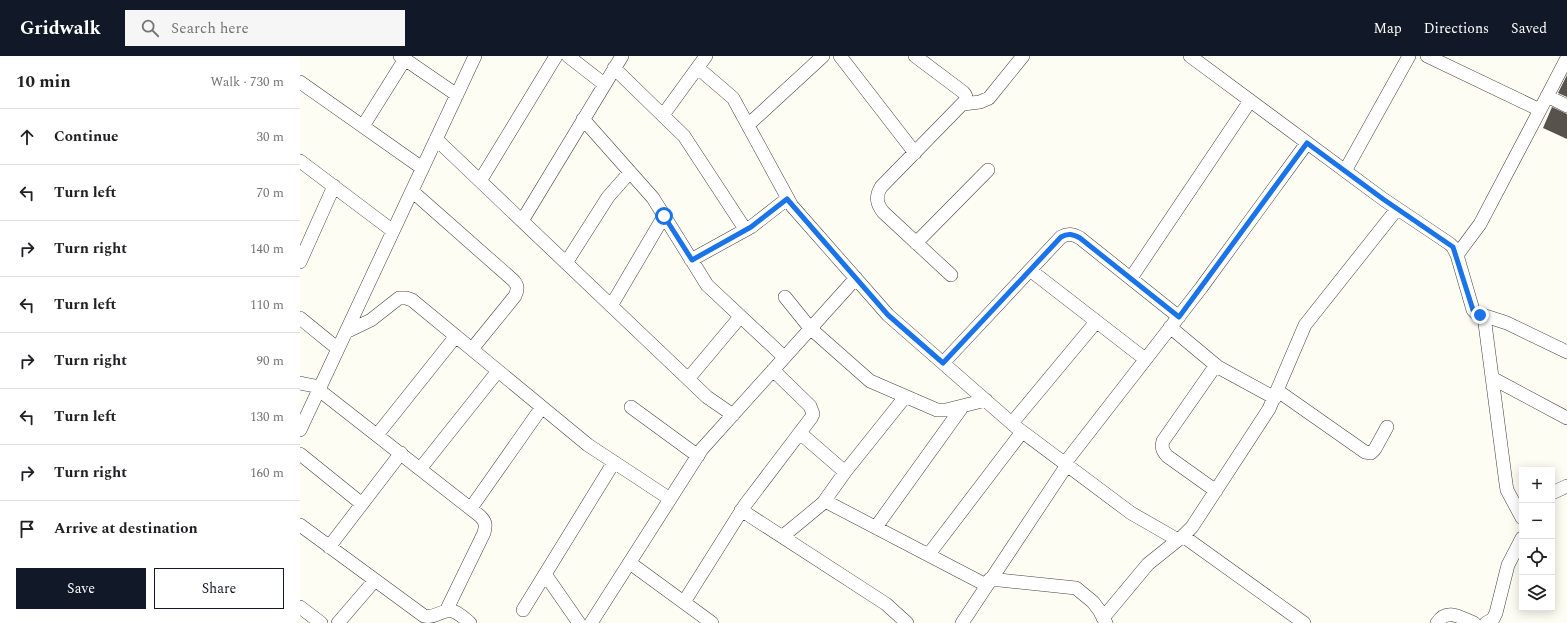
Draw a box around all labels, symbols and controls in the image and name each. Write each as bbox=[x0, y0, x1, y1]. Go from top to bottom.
search box bbox=[125, 10, 405, 46]
text: Gridwalk bbox=[20, 14, 101, 43]
icon: search bbox=[139, 17, 161, 39]
text: Search here bbox=[171, 17, 249, 40]
text: Map bbox=[1374, 18, 1402, 39]
text: Directions bbox=[1424, 18, 1489, 39]
text: Saved bbox=[1511, 18, 1547, 39]
text: 10 min bbox=[16, 69, 71, 95]
text: Walk · 730 m bbox=[210, 72, 284, 92]
text: Continue bbox=[54, 125, 119, 148]
icon: ahead bbox=[16, 126, 38, 148]
text: 30 m bbox=[257, 127, 284, 147]
text: Turn left bbox=[54, 181, 116, 204]
icon: left bbox=[16, 182, 38, 204]
text: 70 m bbox=[257, 183, 284, 203]
route start bbox=[655, 207, 673, 225]
text: Turn right bbox=[54, 237, 127, 260]
icon: right bbox=[16, 238, 38, 260]
text: 140 m bbox=[250, 239, 284, 259]
text: Turn left bbox=[54, 293, 116, 316]
icon: left bbox=[16, 294, 38, 316]
text: 110 m bbox=[250, 295, 284, 315]
route end bbox=[1471, 306, 1489, 324]
text: Turn right bbox=[54, 349, 127, 372]
icon: right bbox=[16, 350, 38, 372]
text: 90 m bbox=[257, 351, 284, 371]
text: Turn left bbox=[54, 405, 116, 428]
icon: left bbox=[16, 406, 38, 428]
text: 130 m bbox=[250, 407, 284, 427]
text: Turn right bbox=[54, 461, 127, 484]
icon: right bbox=[16, 462, 38, 484]
text: 160 m bbox=[250, 463, 284, 483]
map controls bbox=[1519, 467, 1555, 611]
button: + bbox=[1519, 467, 1555, 503]
button: − bbox=[1519, 503, 1555, 539]
text: Arrive at destination bbox=[54, 517, 198, 540]
icon: arrive bbox=[16, 518, 38, 540]
button: locate bbox=[1519, 539, 1555, 575]
button: Save bbox=[16, 568, 146, 609]
button: Share bbox=[154, 568, 284, 609]
button: layers bbox=[1519, 575, 1555, 611]

